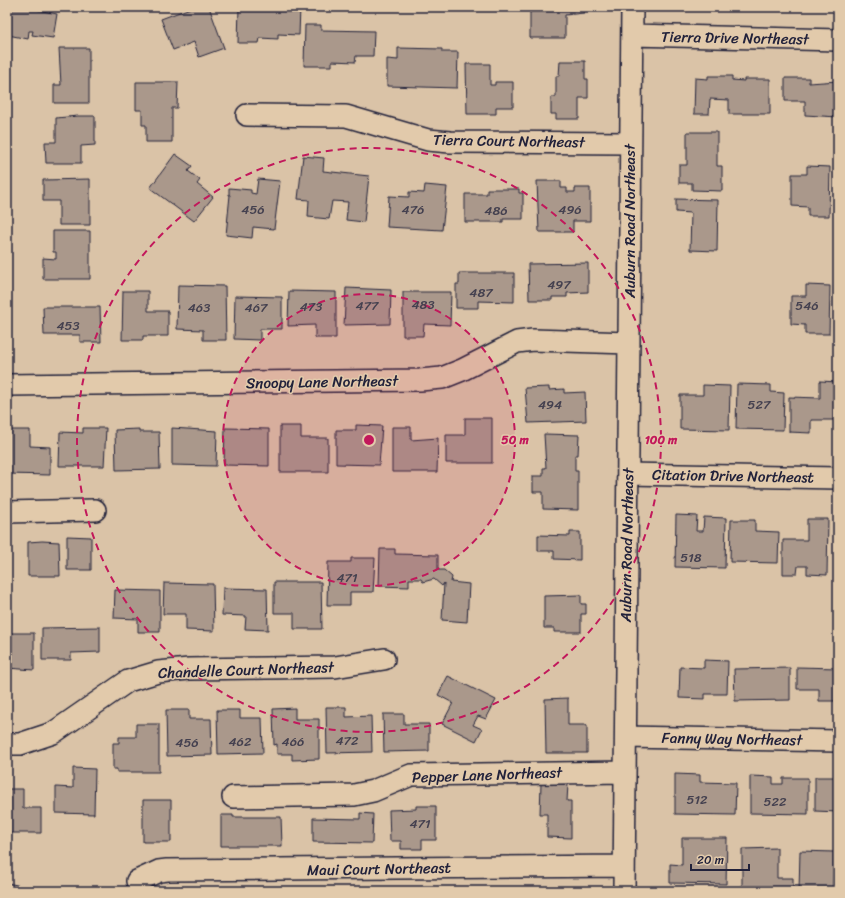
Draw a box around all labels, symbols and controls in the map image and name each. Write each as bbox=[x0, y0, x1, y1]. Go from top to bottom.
street label: Tierra Drive Northeast bbox=[661, 24, 810, 52]
street label: Tierra Court Northeast bbox=[433, 127, 586, 155]
street label: Auburn Road Northeast bbox=[617, 143, 643, 299]
house number: 456 bbox=[241, 198, 265, 221]
house number: 476 bbox=[402, 198, 424, 221]
house number: 496 bbox=[558, 198, 582, 221]
house number: 486 bbox=[484, 199, 508, 222]
house number: 497 bbox=[547, 273, 572, 296]
house number: 487 bbox=[469, 281, 494, 304]
house number: 483 bbox=[411, 293, 435, 316]
house number: 477 bbox=[356, 294, 380, 317]
house number: 546 bbox=[795, 294, 819, 317]
house number: 473 bbox=[300, 295, 322, 318]
house number: 463 bbox=[188, 296, 210, 319]
house number: 467 bbox=[245, 296, 269, 319]
house number: 453 bbox=[56, 314, 80, 337]
street label: Snoopy Lane Northeast bbox=[246, 368, 399, 396]
house number: 494 bbox=[538, 393, 562, 416]
house number: 527 bbox=[748, 393, 772, 416]
text: 50 m bbox=[501, 429, 529, 451]
text: 100 m bbox=[645, 429, 678, 451]
centre of rings bbox=[362, 433, 376, 447]
street label: Citation Drive Northeast bbox=[652, 462, 815, 490]
street label: Auburn Road Northeast bbox=[613, 467, 641, 623]
house number: 518 bbox=[680, 546, 702, 569]
house number: 471 bbox=[336, 566, 358, 589]
street label: Chandelle Court Northeast bbox=[158, 654, 335, 686]
street label: Fanny Way Northeast bbox=[661, 725, 803, 753]
house number: 472 bbox=[335, 729, 359, 752]
house number: 462 bbox=[228, 730, 252, 753]
house number: 466 bbox=[282, 730, 304, 753]
house number: 456 bbox=[175, 731, 199, 754]
street label: Pepper Lane Northeast bbox=[411, 759, 564, 791]
house number: 512 bbox=[686, 788, 708, 811]
house number: 522 bbox=[764, 790, 787, 813]
house number: 471 bbox=[409, 812, 431, 835]
scale bar bbox=[691, 846, 749, 872]
text: 20 m bbox=[697, 849, 724, 871]
street label: Maui Court Northeast bbox=[307, 855, 452, 883]

